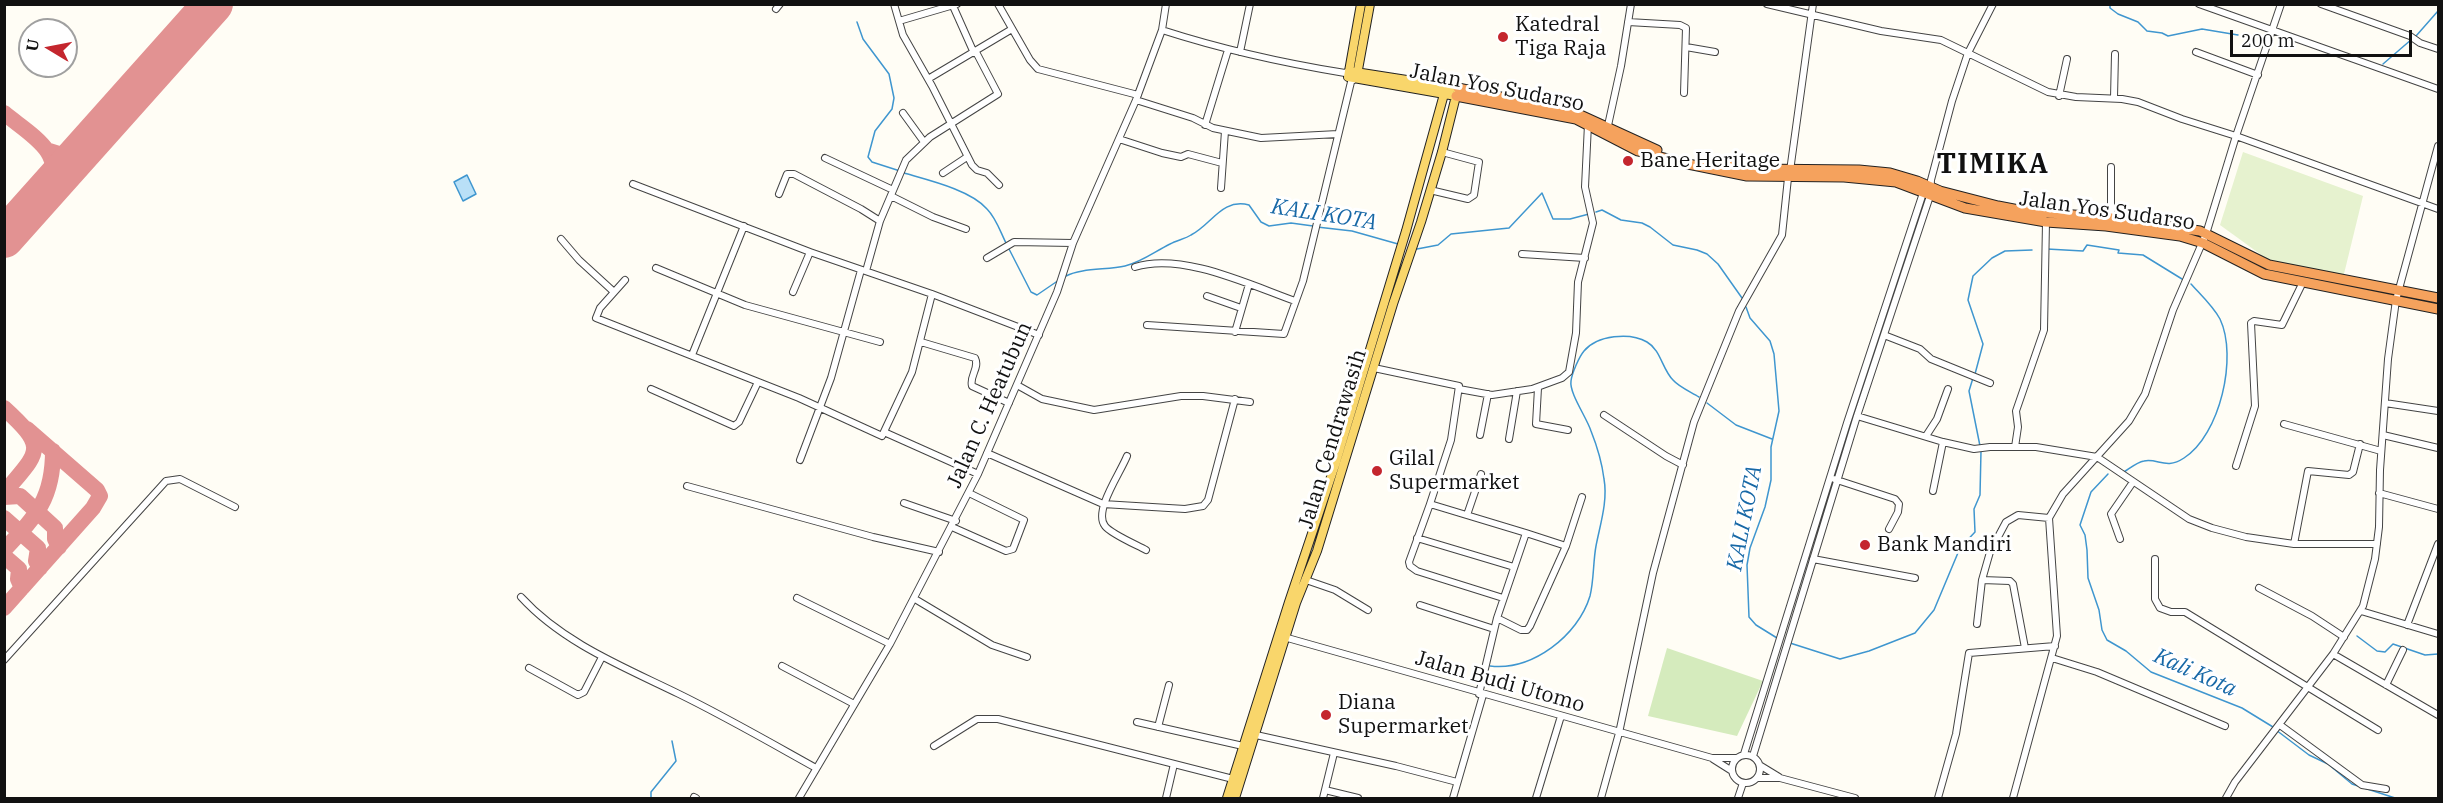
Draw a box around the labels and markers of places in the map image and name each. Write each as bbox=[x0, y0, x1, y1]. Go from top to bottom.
place label: Katedral Tiga Raja bbox=[1515, 12, 1606, 62]
marker: Katedral Tiga Raja bbox=[1496, 30, 1510, 44]
place label: Bane Heritage bbox=[1640, 148, 1780, 174]
marker: Bane Heritage bbox=[1621, 154, 1635, 168]
place label: Gilal Supermarket bbox=[1389, 446, 1519, 496]
marker: Gilal Supermarket bbox=[1370, 464, 1384, 478]
place label: Bank Mandiri bbox=[1877, 532, 2012, 558]
marker: Bank Mandiri bbox=[1858, 538, 1872, 552]
place label: Diana Supermarket bbox=[1338, 690, 1468, 740]
marker: Diana Supermarket bbox=[1319, 708, 1333, 722]

